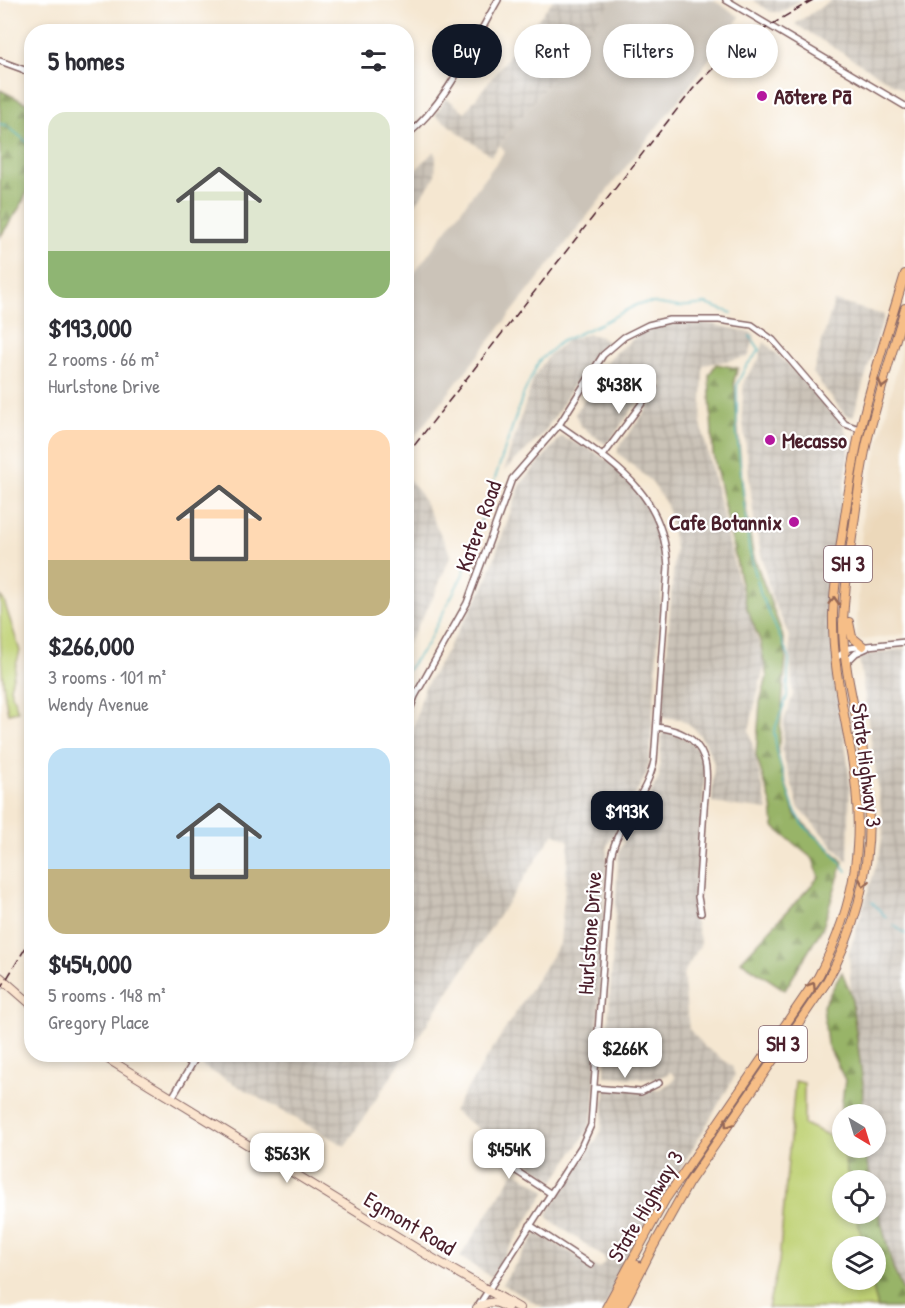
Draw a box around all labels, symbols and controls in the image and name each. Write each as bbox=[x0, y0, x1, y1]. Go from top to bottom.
chip: Buy bbox=[432, 24, 502, 78]
chip: Rent bbox=[514, 24, 591, 78]
chip: Filters bbox=[603, 24, 694, 78]
chip: New bbox=[706, 24, 778, 78]
text: 5 homes bbox=[48, 43, 124, 78]
icon: filters bbox=[357, 44, 390, 77]
place label: Aōtere Pā bbox=[774, 81, 852, 111]
marker: Aōtere Pā bbox=[755, 89, 769, 103]
icon: home bbox=[165, 151, 273, 259]
text: $193,000 bbox=[48, 310, 132, 345]
text: 2 rooms · 66 m² bbox=[48, 345, 159, 372]
pin: $438K bbox=[577, 364, 661, 415]
text: $438K bbox=[596, 370, 642, 397]
text: Hurlstone Drive bbox=[48, 372, 160, 399]
one-way arrow bbox=[878, 378, 890, 389]
place label: Mecasso bbox=[782, 425, 847, 455]
marker: Mecasso bbox=[763, 433, 777, 447]
icon: home bbox=[165, 469, 273, 577]
street label: Katere Road bbox=[448, 476, 508, 576]
place label: Cafe Botannix bbox=[669, 507, 782, 537]
marker: Cafe Botannix bbox=[787, 515, 801, 529]
road number: SH 3 bbox=[824, 546, 872, 582]
one-way arrow bbox=[827, 596, 840, 605]
text: $266,000 bbox=[48, 628, 134, 663]
text: 3 rooms · 101 m² bbox=[48, 663, 166, 690]
text: Wendy Avenue bbox=[48, 690, 149, 717]
street label: State Highway 3 bbox=[844, 701, 890, 829]
icon: home bbox=[165, 787, 273, 895]
pin: $193K bbox=[585, 791, 669, 842]
text: $193K bbox=[605, 797, 649, 824]
street label: Hurlstone Drive bbox=[570, 870, 608, 996]
one-way arrow bbox=[858, 877, 871, 887]
text: $454,000 bbox=[48, 946, 132, 981]
text: 5 rooms · 148 m² bbox=[48, 981, 166, 1008]
one-way arrow bbox=[805, 982, 817, 992]
text: Gregory Place bbox=[48, 1008, 149, 1035]
road number: SH 3 bbox=[759, 1026, 807, 1062]
pin: $266K bbox=[583, 1028, 667, 1079]
text: $266K bbox=[602, 1034, 648, 1061]
north arrow bbox=[832, 1104, 886, 1158]
map controls bbox=[832, 1104, 886, 1290]
one-way arrow bbox=[724, 1117, 735, 1128]
pin: $454K bbox=[467, 1129, 551, 1180]
pin: $563K bbox=[245, 1133, 329, 1184]
text: $454K bbox=[487, 1135, 531, 1162]
text: $563K bbox=[264, 1139, 310, 1166]
street label: State Highway 3 bbox=[600, 1145, 690, 1267]
button: locate bbox=[832, 1170, 886, 1224]
street label: Egmont Road bbox=[359, 1184, 462, 1262]
button: layers bbox=[832, 1236, 886, 1290]

